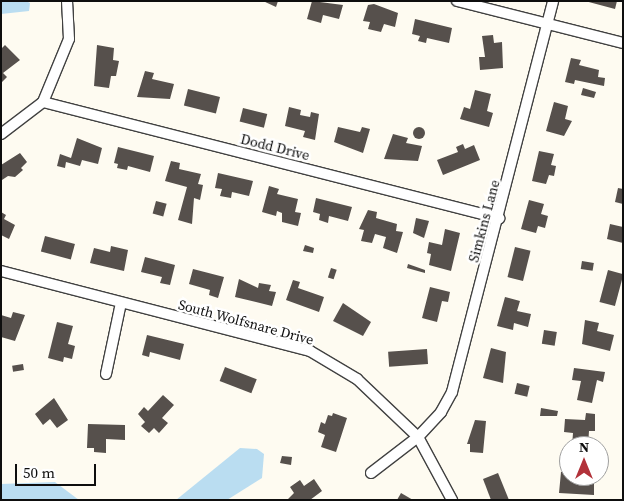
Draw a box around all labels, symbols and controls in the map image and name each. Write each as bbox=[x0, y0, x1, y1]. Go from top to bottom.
street label: Dodd Drive bbox=[239, 130, 311, 164]
street label: Simkins Lane bbox=[465, 178, 503, 264]
street label: South Wolfsnare Drive bbox=[176, 296, 316, 348]
north arrow bbox=[559, 436, 609, 486]
text: N bbox=[579, 437, 589, 457]
scale bar bbox=[18, 454, 99, 486]
text: 50 m bbox=[23, 462, 55, 483]

